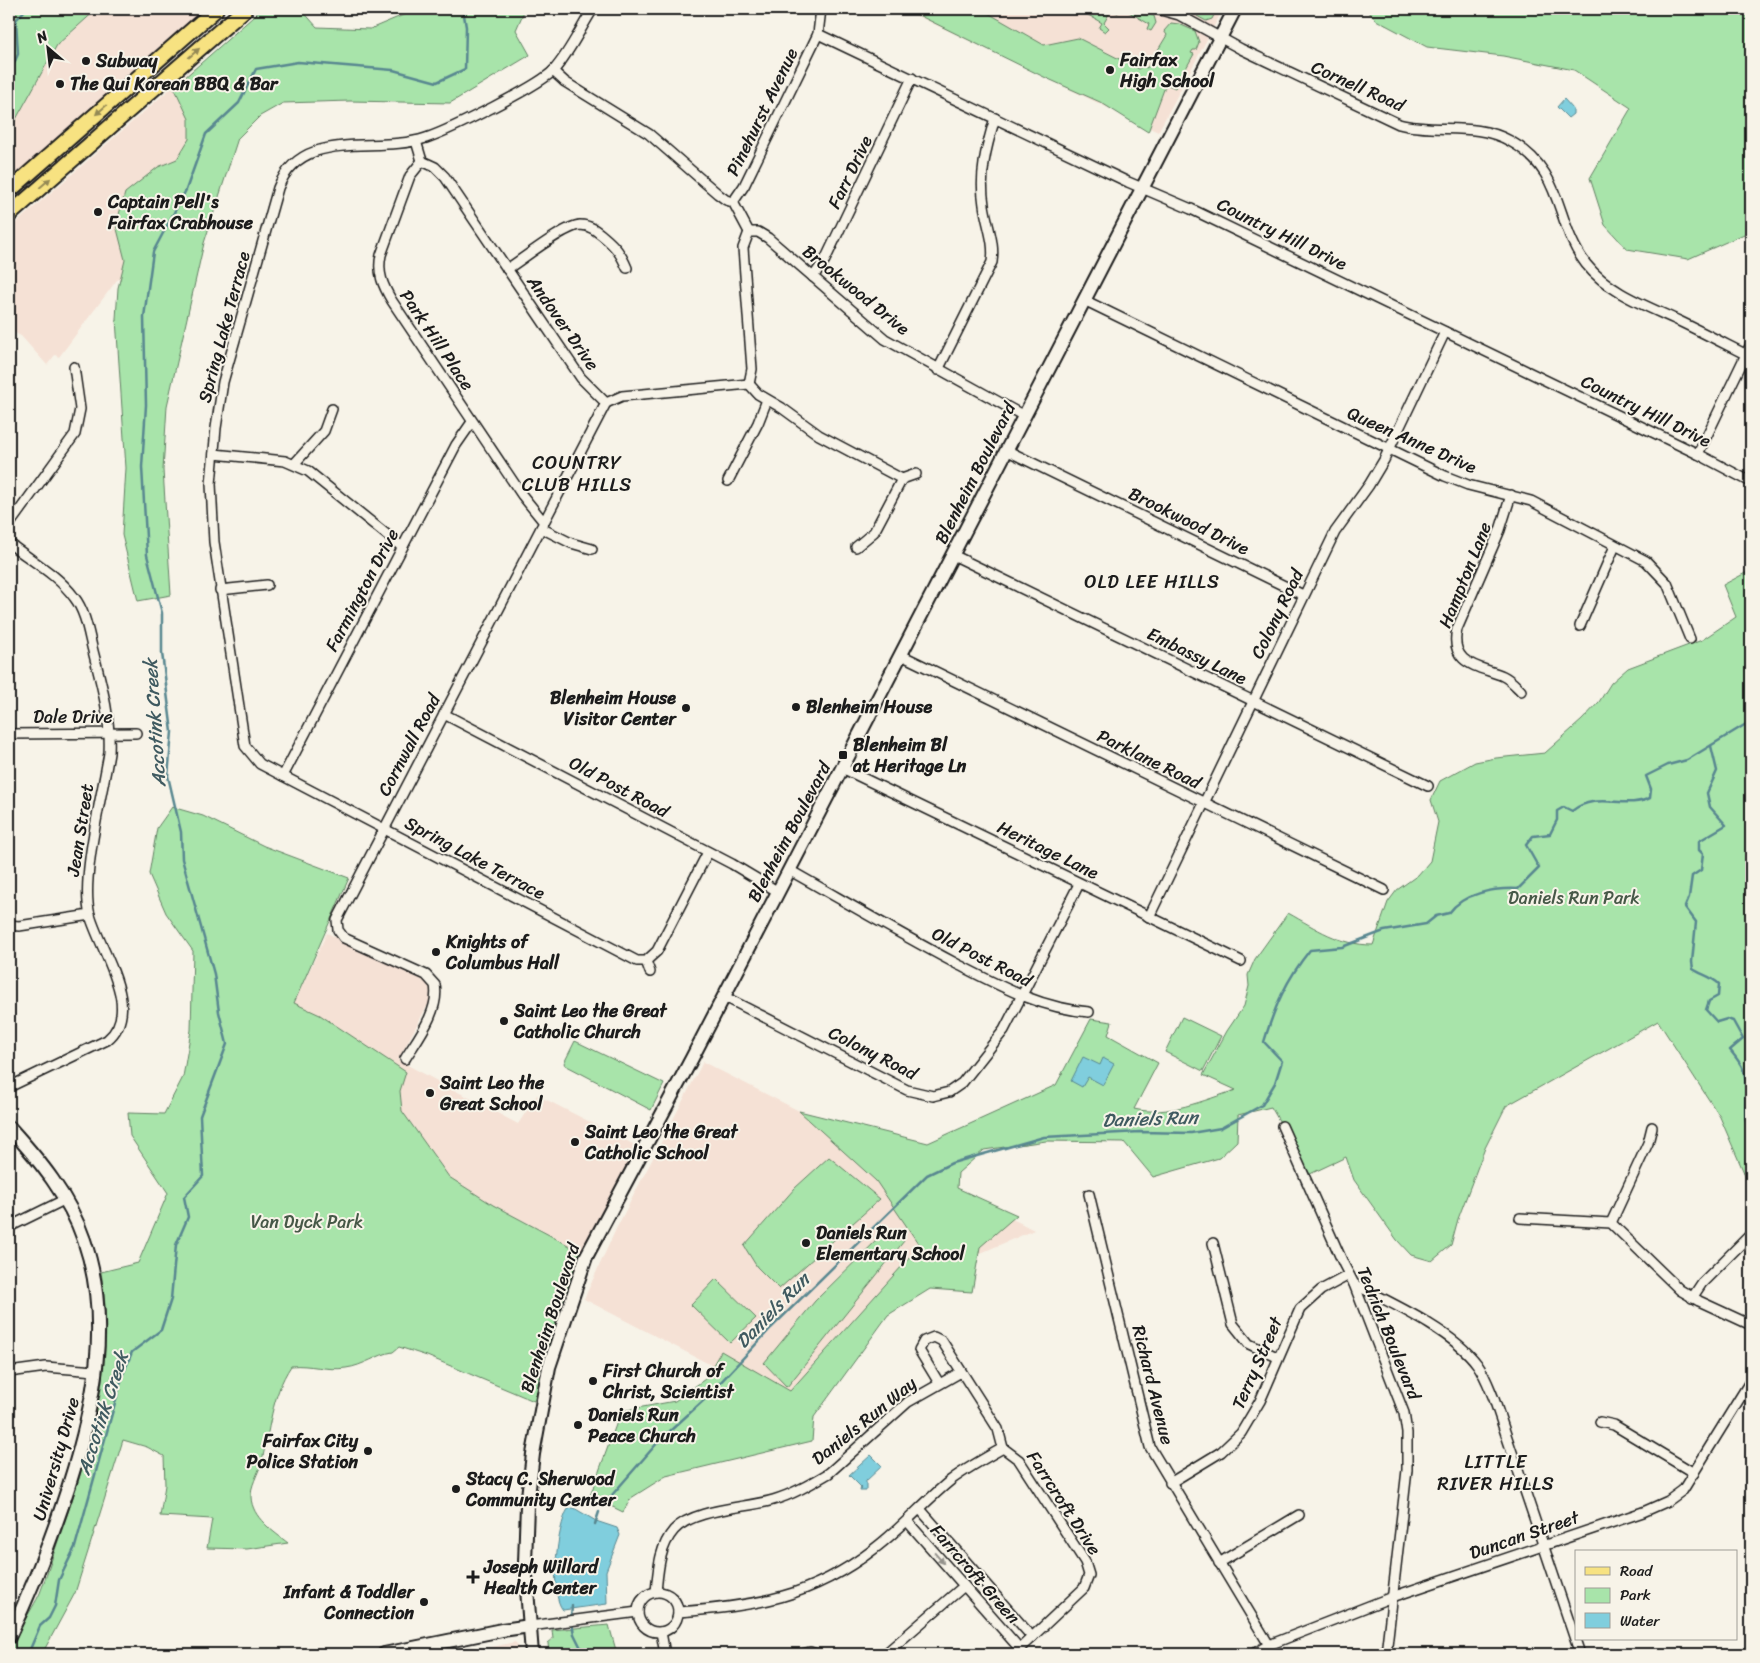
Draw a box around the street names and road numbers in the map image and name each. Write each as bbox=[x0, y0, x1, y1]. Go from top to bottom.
street label: Pinehurst Avenue bbox=[717, 42, 807, 182]
street label: Cornell Road bbox=[1306, 51, 1412, 122]
street label: Farr Drive bbox=[818, 129, 882, 214]
street label: Country Hill Drive bbox=[1211, 189, 1353, 280]
street label: Brookwood Drive bbox=[795, 236, 917, 344]
street label: Spring Lake Terrace bbox=[188, 247, 260, 406]
street label: Andover Drive bbox=[518, 268, 608, 377]
street label: Park Hill Place bbox=[391, 283, 483, 397]
street label: Country Hill Drive bbox=[1575, 366, 1717, 457]
street label: Blenheim Boulevard bbox=[925, 395, 1025, 550]
street label: Queen Anne Drive bbox=[1342, 397, 1482, 483]
street label: Brookwood Drive bbox=[1123, 478, 1255, 564]
street label: Hampton Lane bbox=[1429, 517, 1501, 633]
street label: Farmington Drive bbox=[316, 523, 408, 657]
street label: Colony Road bbox=[1241, 562, 1313, 664]
street label: Embassy Lane bbox=[1141, 618, 1253, 694]
street label: Cornwall Road bbox=[369, 687, 450, 802]
street label: Dale Drive bbox=[33, 701, 113, 733]
street label: Parklane Road bbox=[1091, 720, 1208, 799]
street label: Old Post Road bbox=[563, 747, 676, 828]
street label: Blenheim Boulevard bbox=[738, 754, 840, 908]
street label: Jean Street bbox=[57, 781, 103, 880]
street label: Spring Lake Terrace bbox=[399, 807, 551, 909]
street label: Heritage Lane bbox=[992, 812, 1105, 889]
street label: Old Post Road bbox=[926, 918, 1039, 997]
street label: Colony Road bbox=[823, 1017, 925, 1090]
street label: Blenheim Boulevard bbox=[511, 1238, 590, 1397]
street label: Tedrich Boulevard bbox=[1348, 1262, 1431, 1406]
street label: Terry Street bbox=[1222, 1311, 1292, 1415]
street label: Richard Avenue bbox=[1123, 1322, 1183, 1448]
street label: Daniels Run Way bbox=[804, 1368, 924, 1474]
street label: University Drive bbox=[23, 1393, 89, 1525]
street label: Farrcroft Drive bbox=[1018, 1444, 1110, 1562]
street label: Duncan Street bbox=[1465, 1501, 1584, 1569]
street label: Farrcroft Green bbox=[922, 1516, 1028, 1632]

